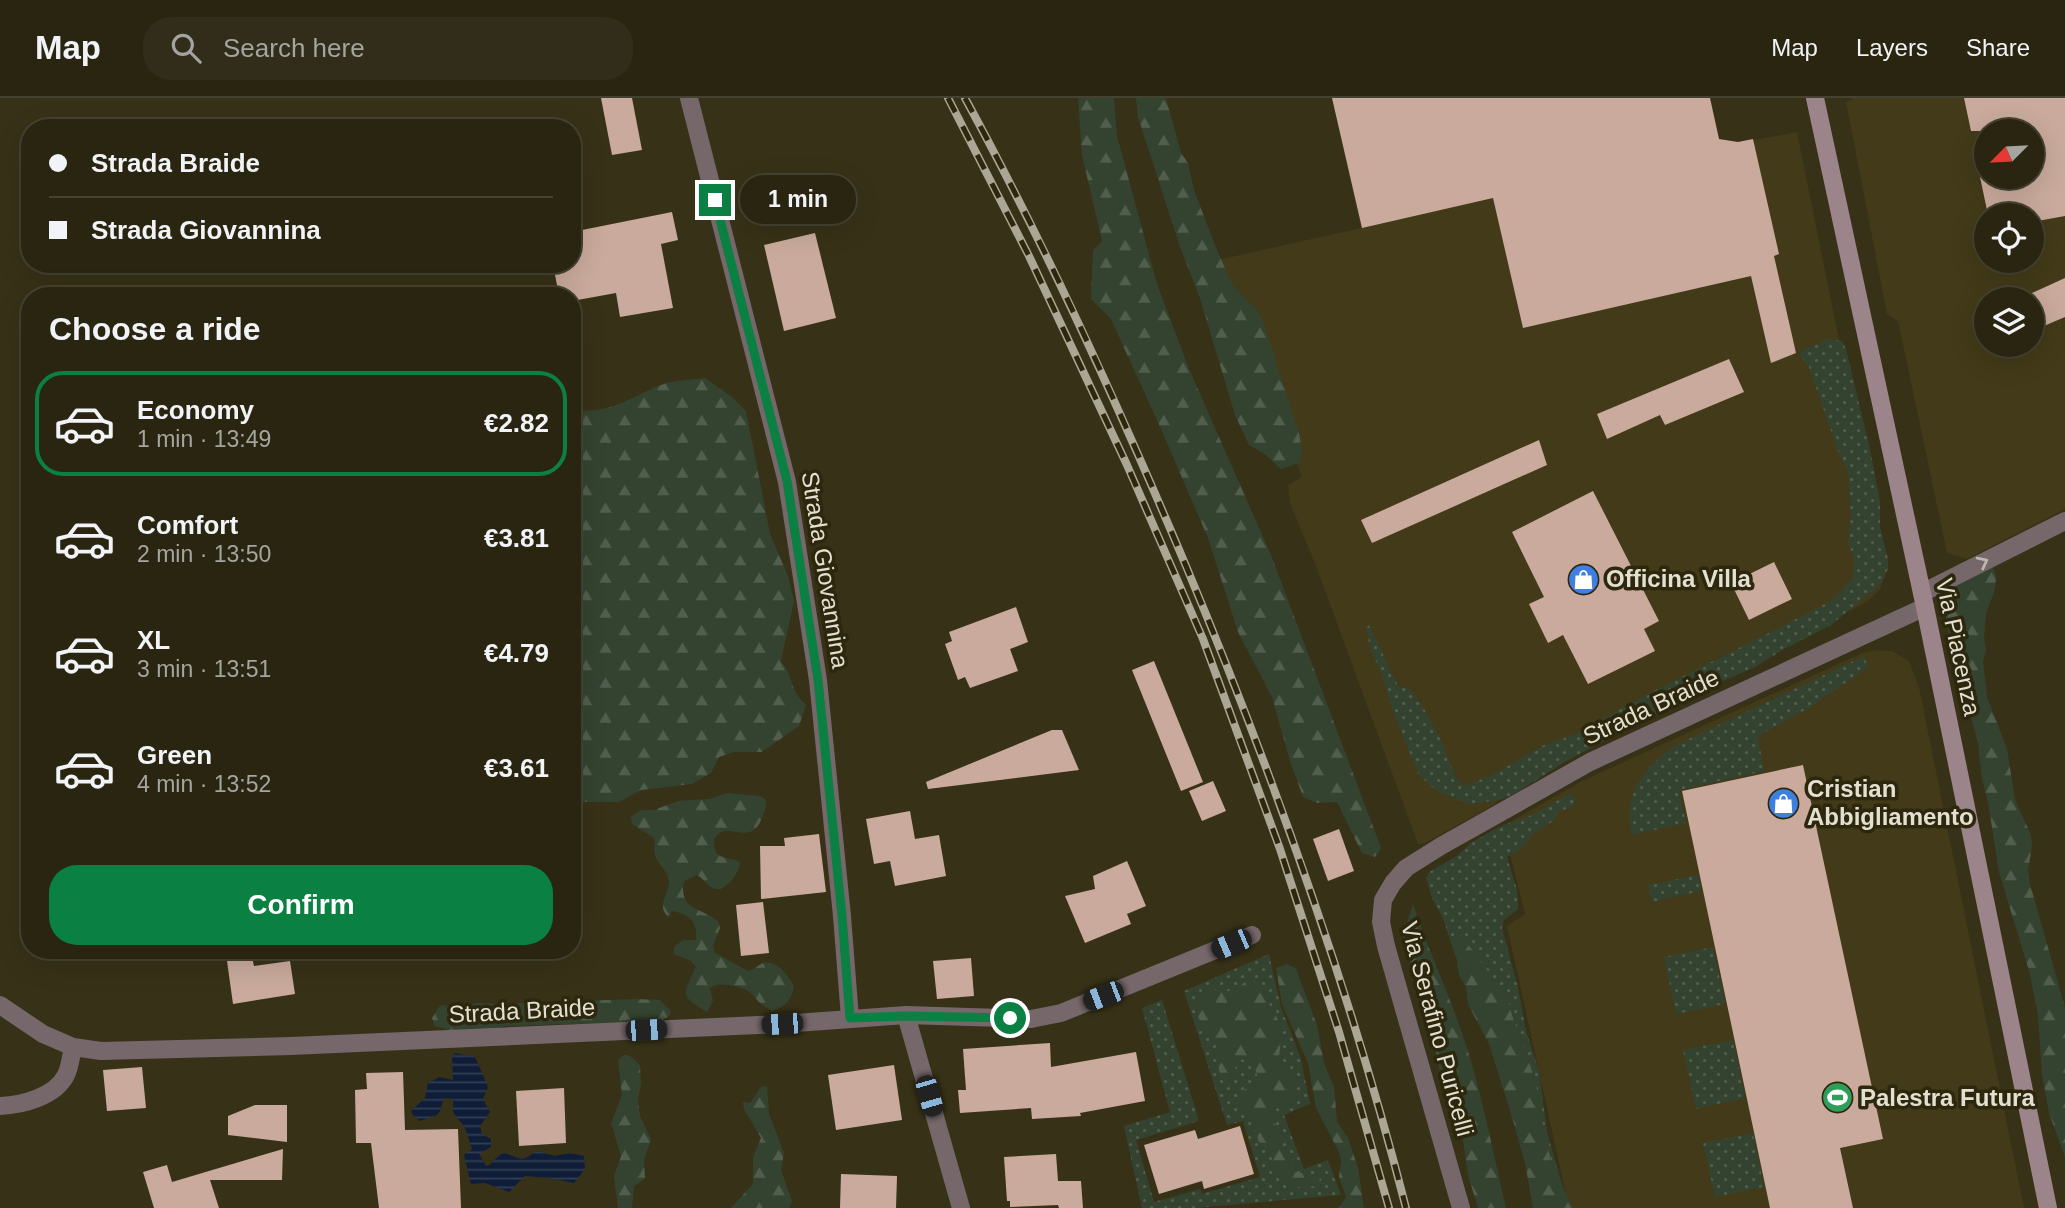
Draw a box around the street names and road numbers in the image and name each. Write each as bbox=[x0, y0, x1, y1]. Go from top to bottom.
street label: Strada Giovannina bbox=[797, 470, 854, 671]
street label: Via Piacenza bbox=[1931, 576, 1986, 719]
street label: Strada Braide bbox=[1579, 663, 1723, 750]
street label: Via Serafino Puricelli bbox=[1396, 919, 1479, 1139]
street label: Strada Braide bbox=[448, 993, 596, 1028]

